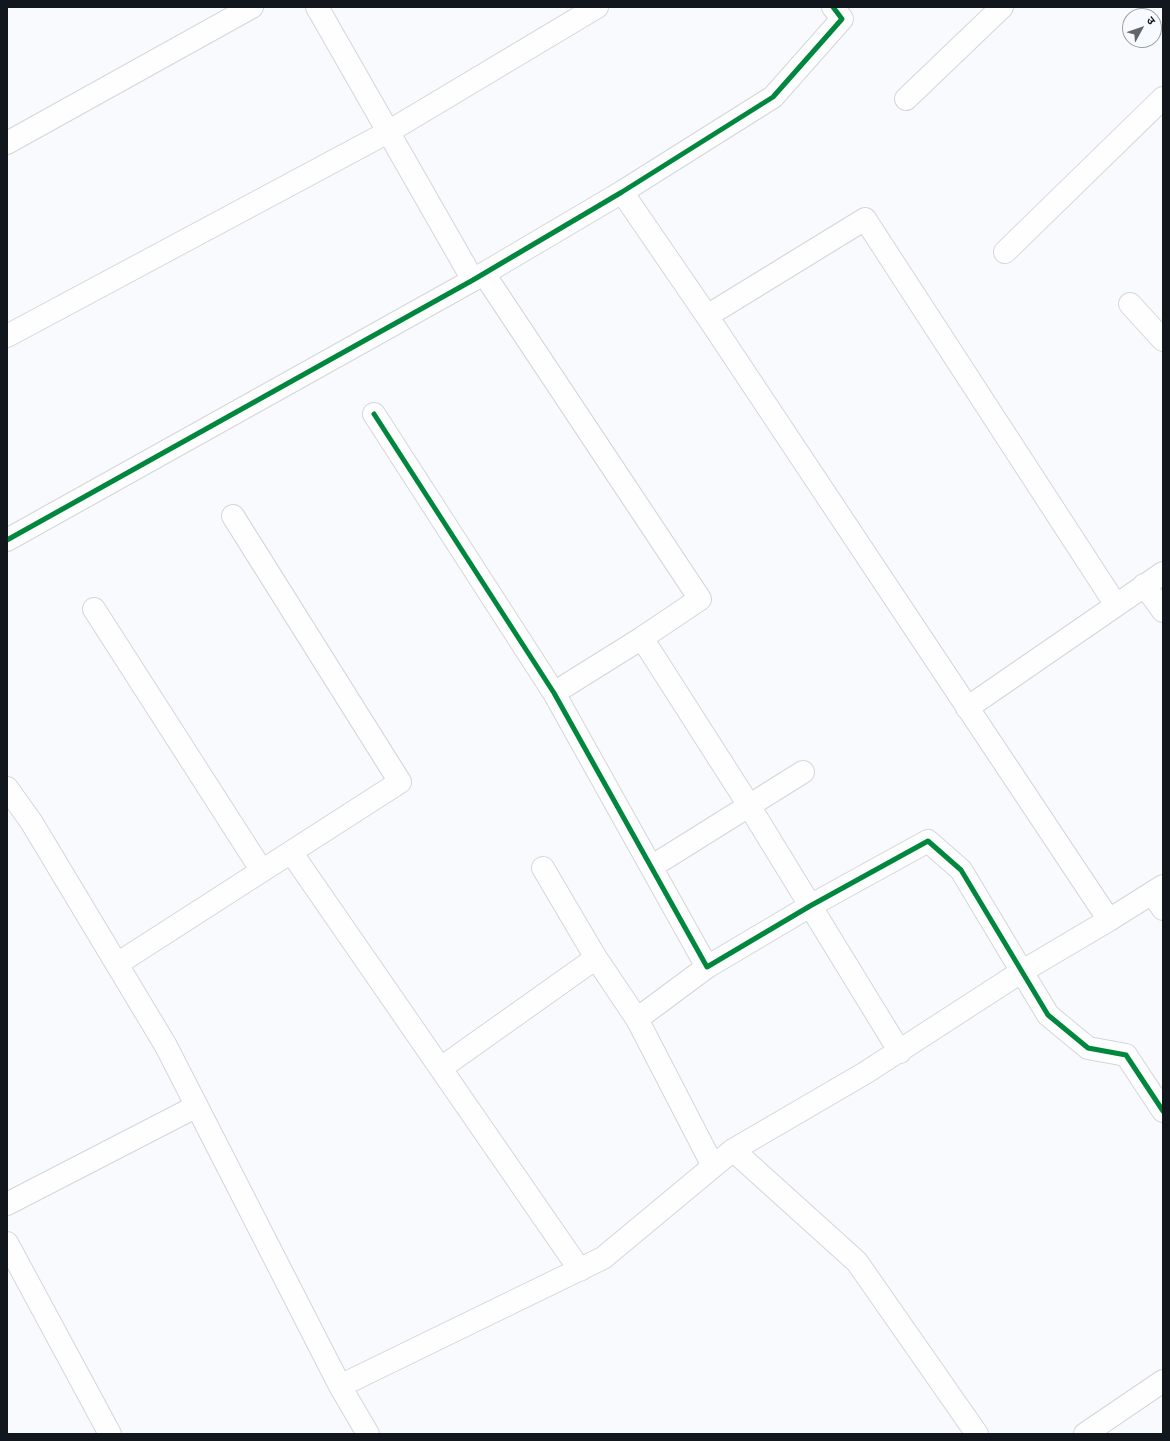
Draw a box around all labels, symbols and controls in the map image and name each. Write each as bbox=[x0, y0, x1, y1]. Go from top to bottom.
north arrow bbox=[1122, 8, 1162, 48]
text: उ bbox=[1143, 14, 1158, 28]

